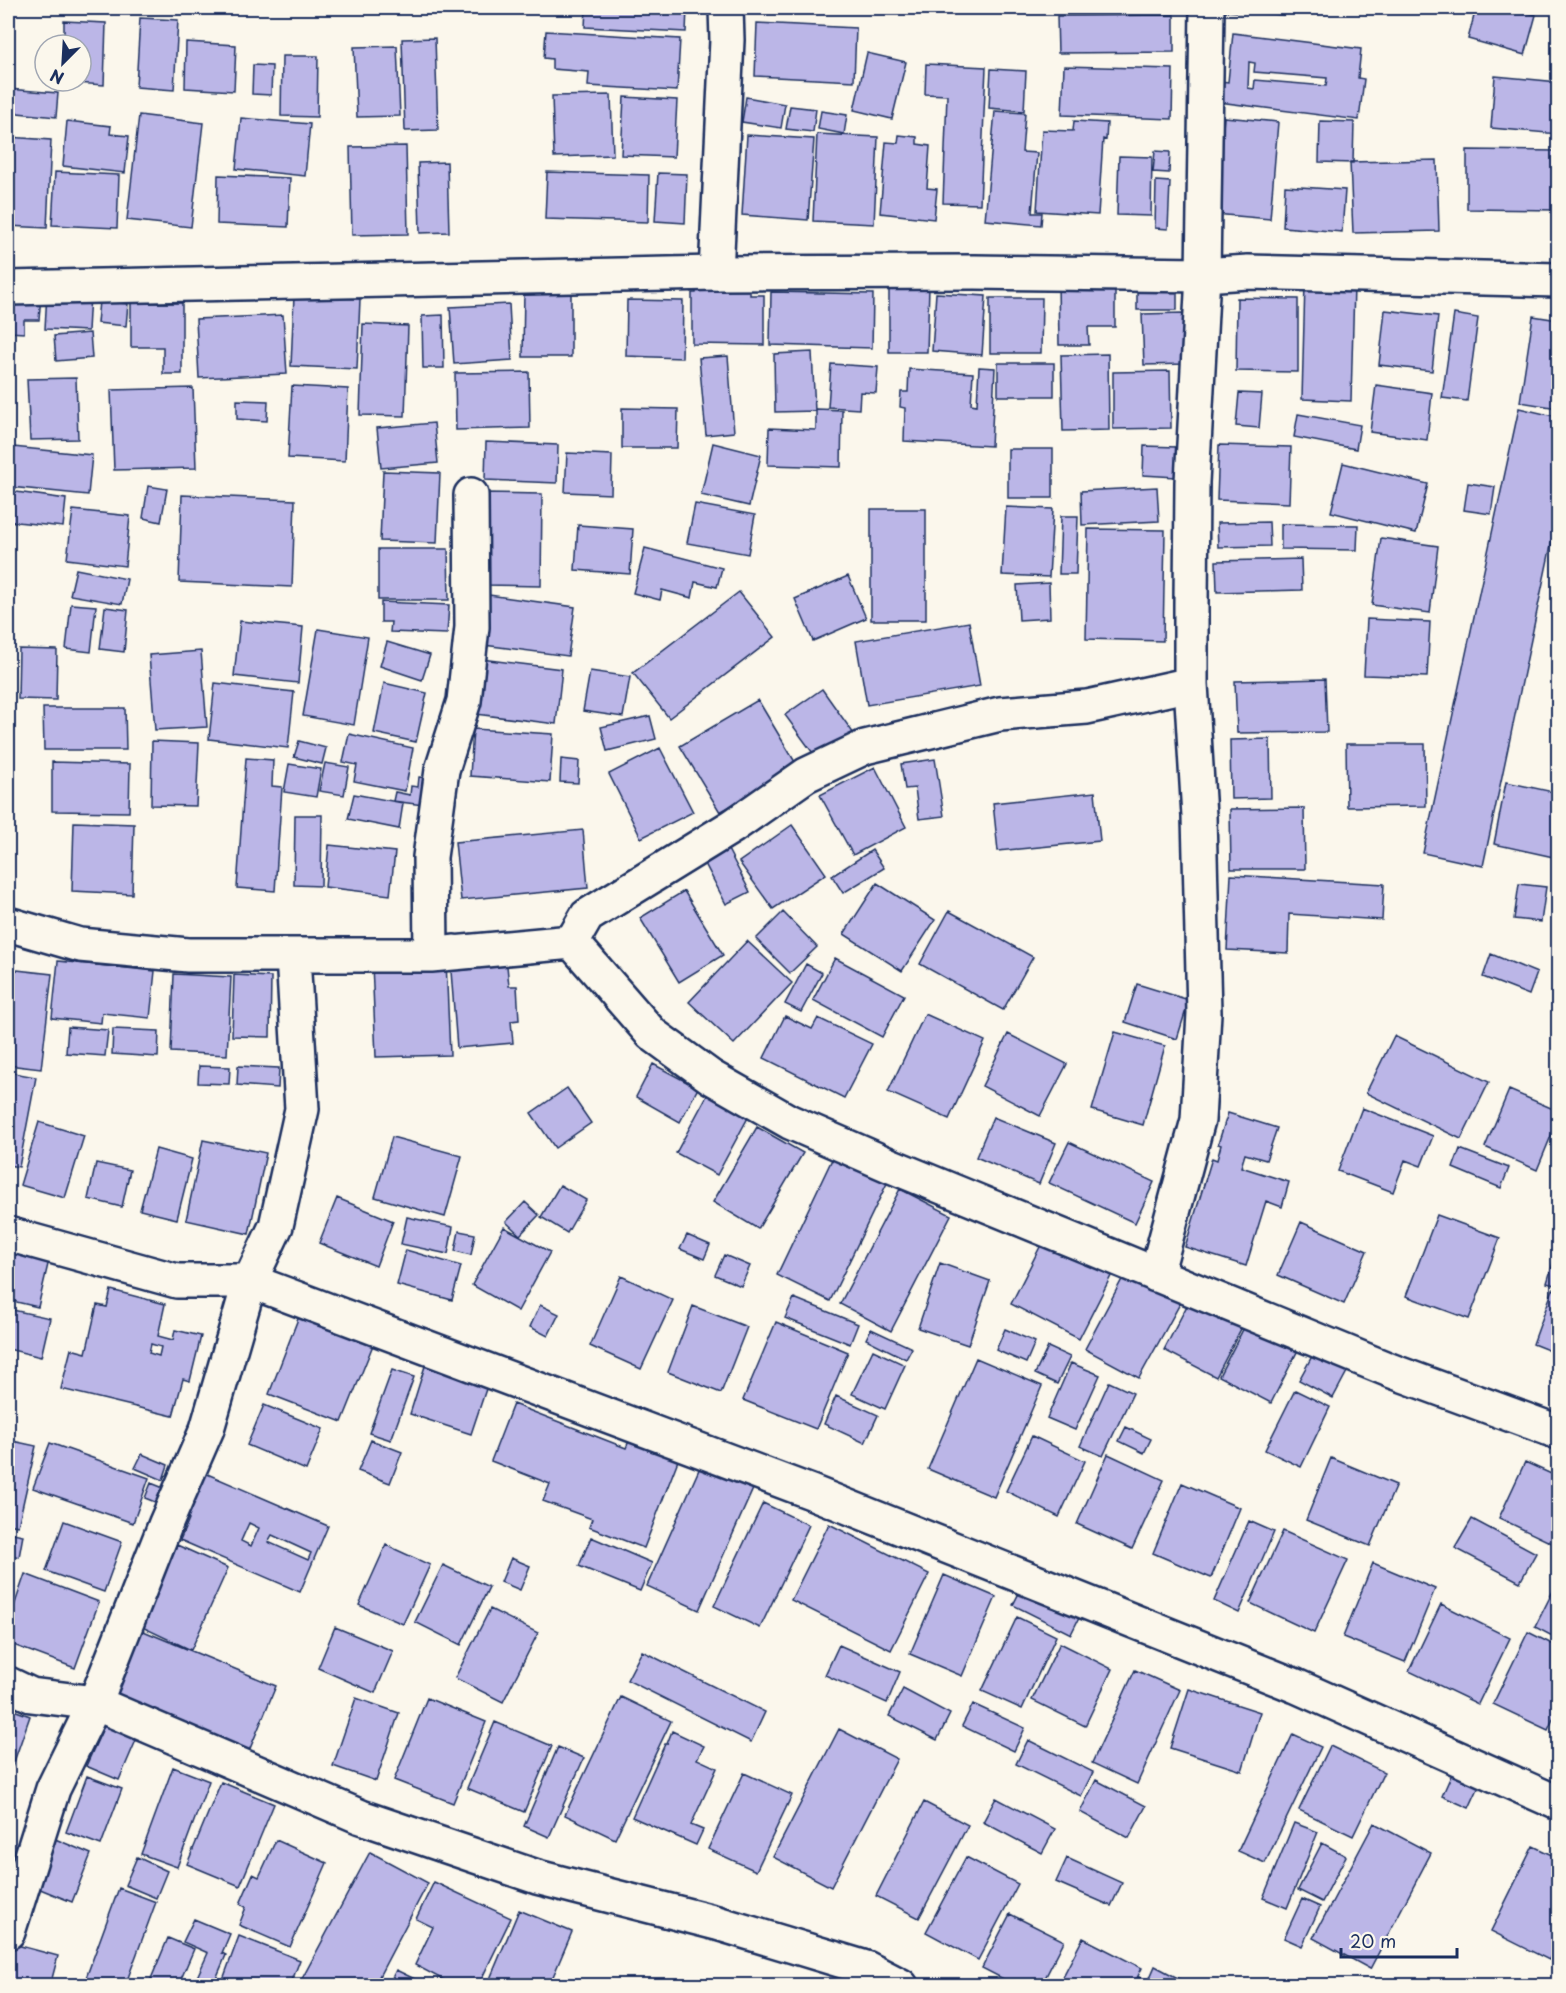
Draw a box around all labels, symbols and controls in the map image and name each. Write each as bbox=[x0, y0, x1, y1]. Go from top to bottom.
north arrow bbox=[33, 33, 93, 93]
text: N bbox=[46, 64, 67, 91]
scale bar bbox=[1341, 1921, 1456, 1959]
text: 20 m bbox=[1350, 1927, 1396, 1954]

